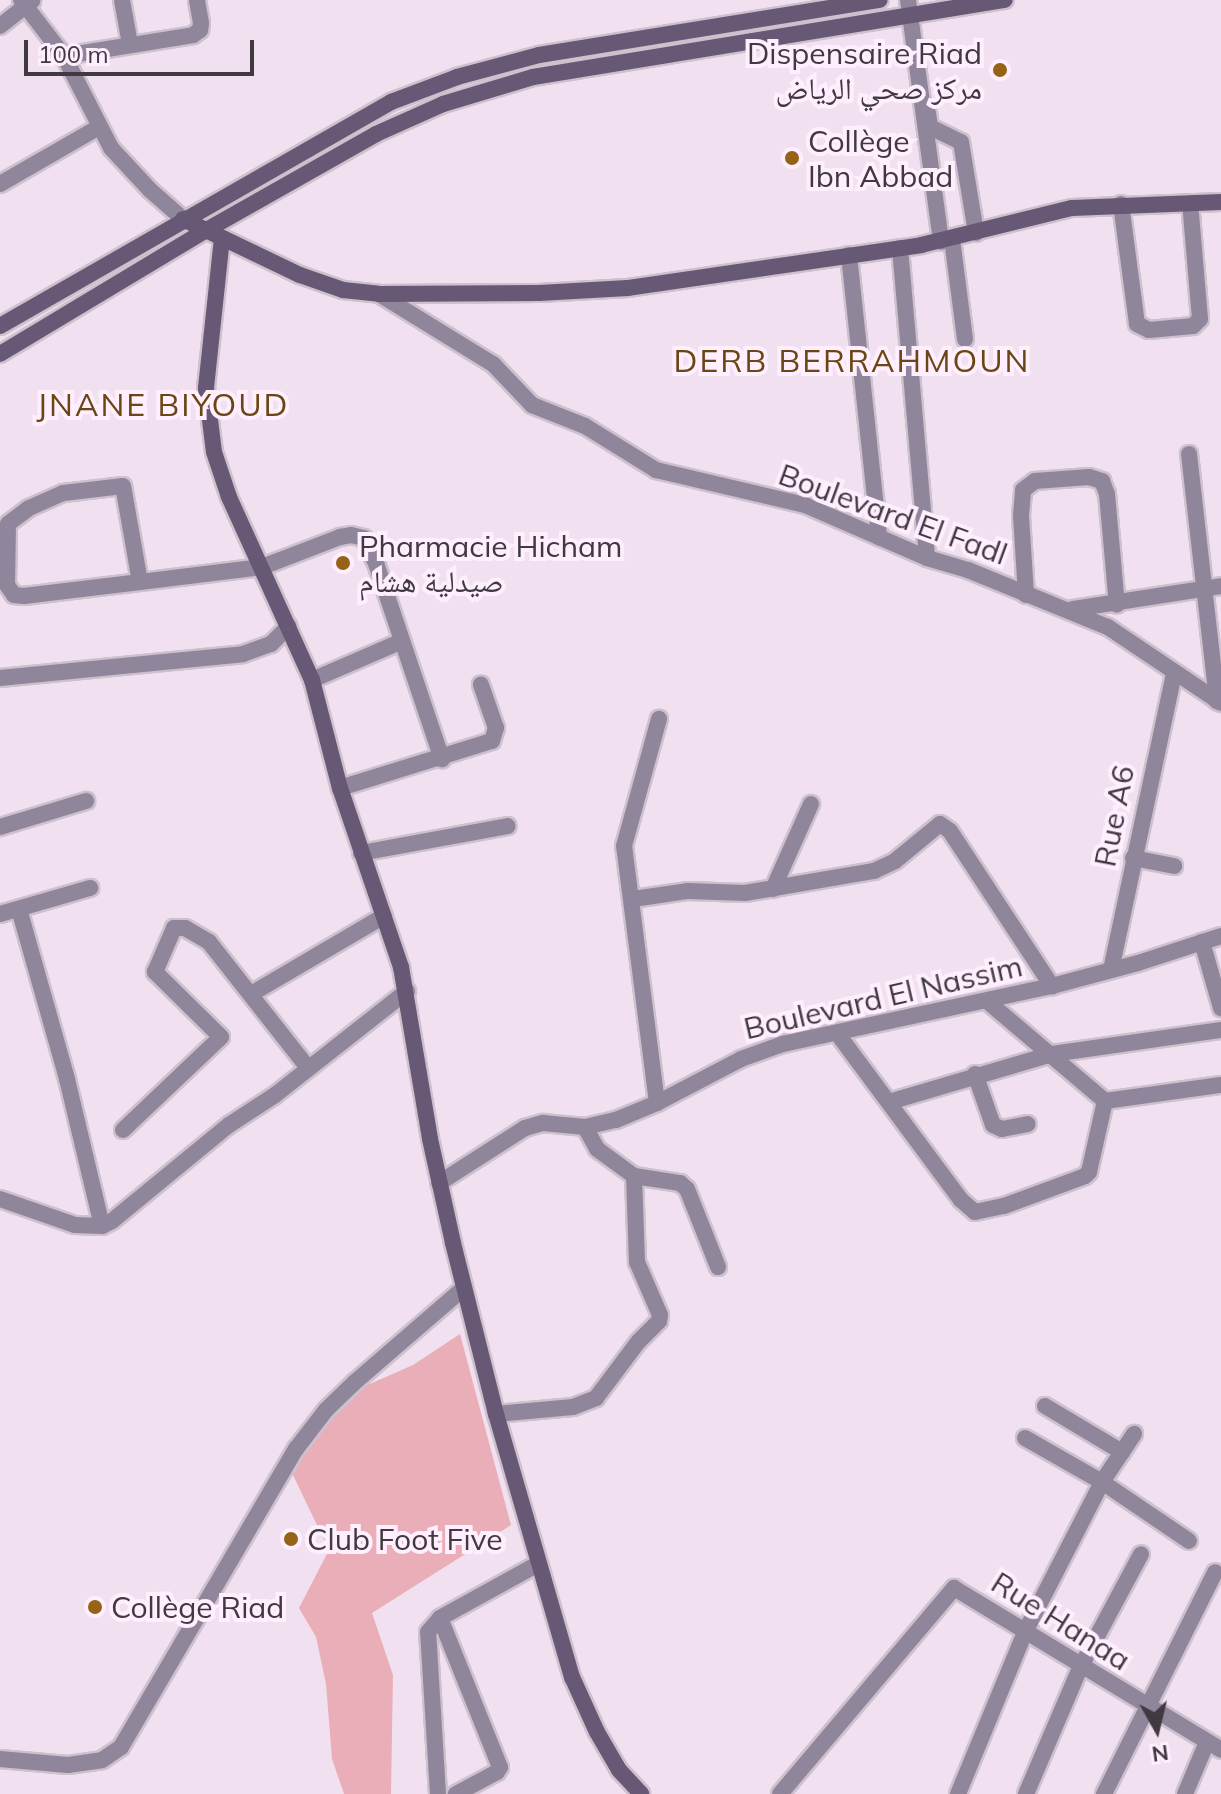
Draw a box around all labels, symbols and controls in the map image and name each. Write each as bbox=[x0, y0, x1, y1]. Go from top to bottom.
scale bar bbox=[28, 24, 258, 74]
place label: Dispensaire Riad مركز صحي الرياض bbox=[747, 35, 982, 106]
text: 100 m bbox=[38, 39, 109, 69]
marker: Dispensaire Riad مركز صحي الرياض bbox=[989, 59, 1011, 81]
place label: Collège Ibn Abbad bbox=[808, 123, 953, 194]
marker: Collège Ibn Abbad bbox=[783, 149, 801, 167]
district label: DERB BERRAHMOUN bbox=[674, 341, 1030, 379]
district label: JNANE BIYOUD bbox=[36, 385, 290, 423]
street label: Boulevard El Fadl bbox=[774, 456, 1012, 572]
place label: Pharmacie Hicham صيدلية هشام bbox=[359, 528, 622, 598]
marker: Pharmacie Hicham صيدلية هشام bbox=[334, 554, 352, 572]
street label: Rue A6 bbox=[1087, 762, 1141, 870]
street label: Boulevard El Nassim bbox=[740, 947, 1026, 1047]
place label: Club Foot Five bbox=[307, 1521, 503, 1557]
marker: Club Foot Five bbox=[282, 1530, 300, 1548]
street label: Rue Hanaa bbox=[985, 1564, 1137, 1678]
place label: Collège Riad bbox=[111, 1589, 284, 1625]
marker: Collège Riad bbox=[86, 1598, 104, 1616]
north arrow bbox=[1117, 1690, 1197, 1770]
text: N bbox=[1150, 1739, 1171, 1769]

